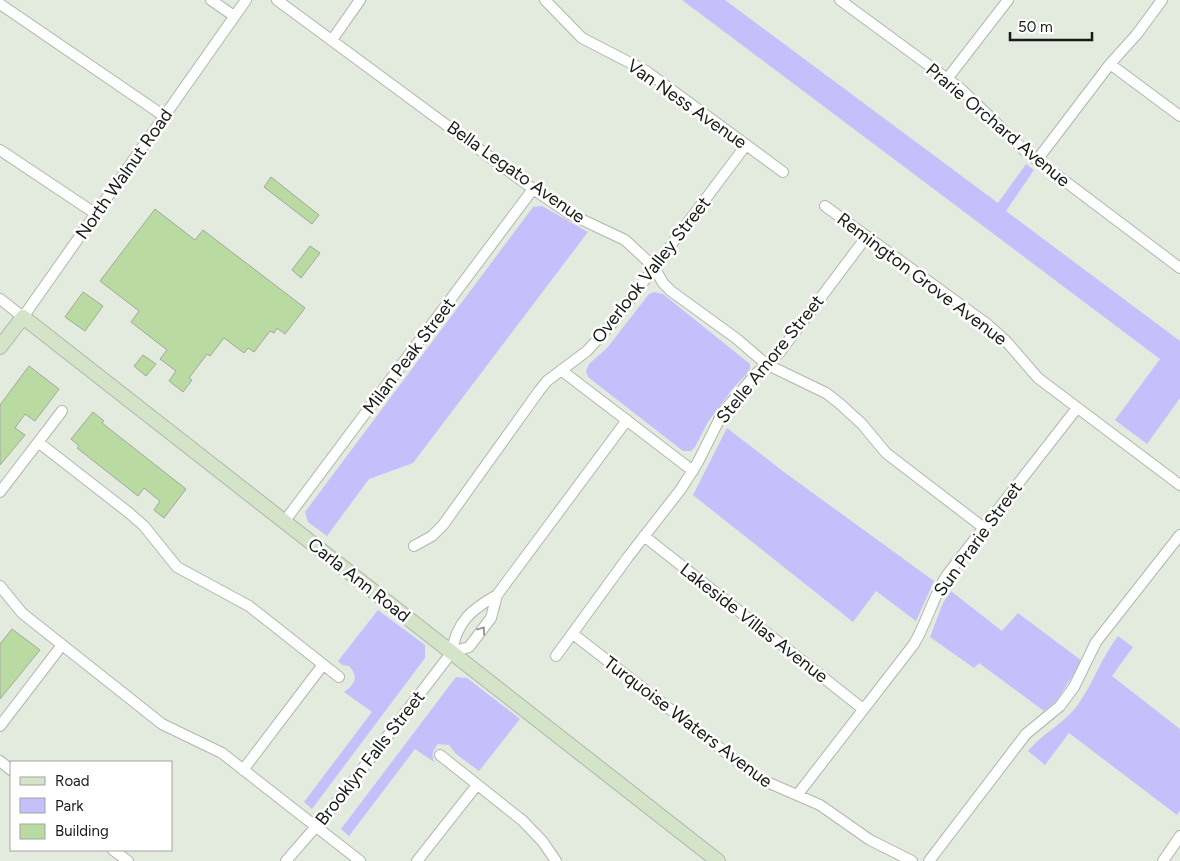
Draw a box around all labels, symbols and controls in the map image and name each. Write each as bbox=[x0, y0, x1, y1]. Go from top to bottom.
scale bar bbox=[1010, 10, 1092, 42]
text: 50 m bbox=[1018, 18, 1053, 36]
street label: Van Ness Avenue bbox=[623, 54, 751, 154]
street label: Prarie Orchard Avenue bbox=[922, 58, 1075, 192]
street label: North Walnut Road bbox=[71, 105, 177, 243]
street label: Bella Legato Avenue bbox=[443, 116, 590, 228]
street label: Overlook Valley Street bbox=[587, 192, 715, 348]
street label: Remington Grove Avenue bbox=[833, 208, 1011, 350]
street label: Stelle Amore Street bbox=[712, 290, 829, 428]
street label: Milan Peak Street bbox=[358, 293, 460, 418]
street label: Sun Prarie Street bbox=[929, 477, 1027, 601]
street label: Carla Ann Road bbox=[303, 533, 415, 627]
street label: Lakeside Villas Avenue bbox=[676, 558, 833, 688]
one-way arrow bbox=[476, 627, 484, 636]
street label: Turquoise Waters Avenue bbox=[599, 652, 777, 793]
street label: Brooklyn Falls Street bbox=[311, 686, 429, 830]
legend bbox=[10, 761, 172, 851]
text: Road bbox=[55, 772, 90, 790]
text: Park bbox=[55, 797, 84, 815]
text: Building bbox=[55, 822, 109, 840]

